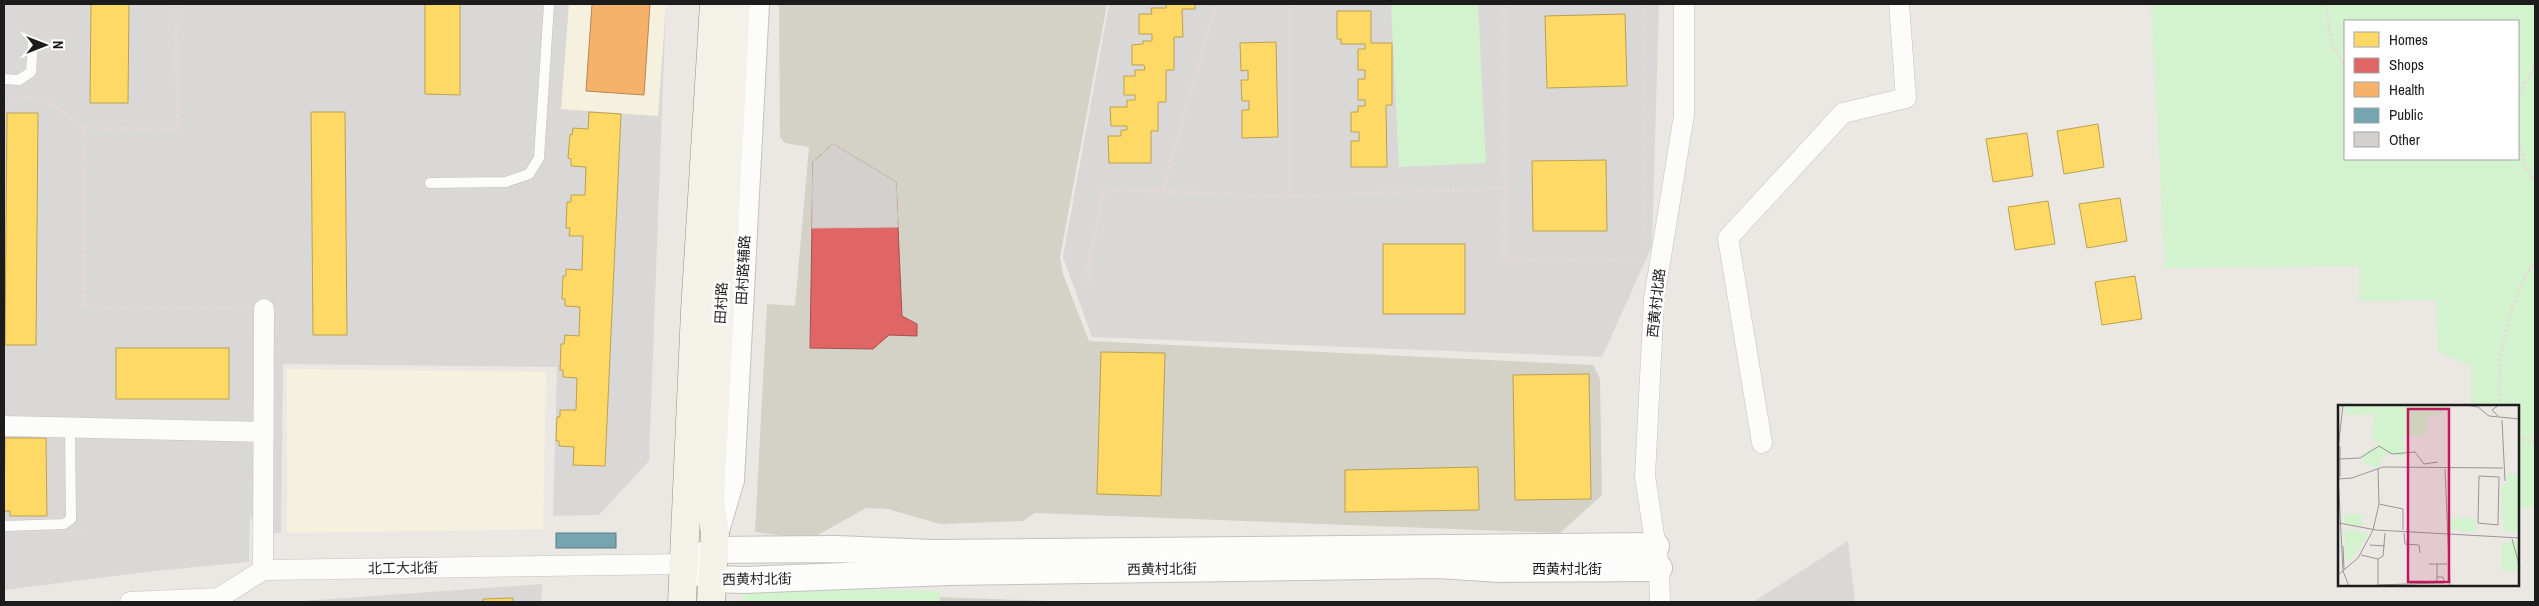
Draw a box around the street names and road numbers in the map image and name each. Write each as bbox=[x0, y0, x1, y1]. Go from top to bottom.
street label: 田村路辅路 bbox=[732, 235, 754, 305]
street label: 西黄村北路 bbox=[1643, 267, 1669, 339]
street label: 田村路 bbox=[711, 282, 731, 324]
street label: 北工大北街 bbox=[368, 558, 438, 578]
street label: 西黄村北街 bbox=[1127, 559, 1197, 579]
street label: 西黄村北街 bbox=[1532, 560, 1602, 578]
street label: 西黄村北街 bbox=[722, 569, 792, 589]

